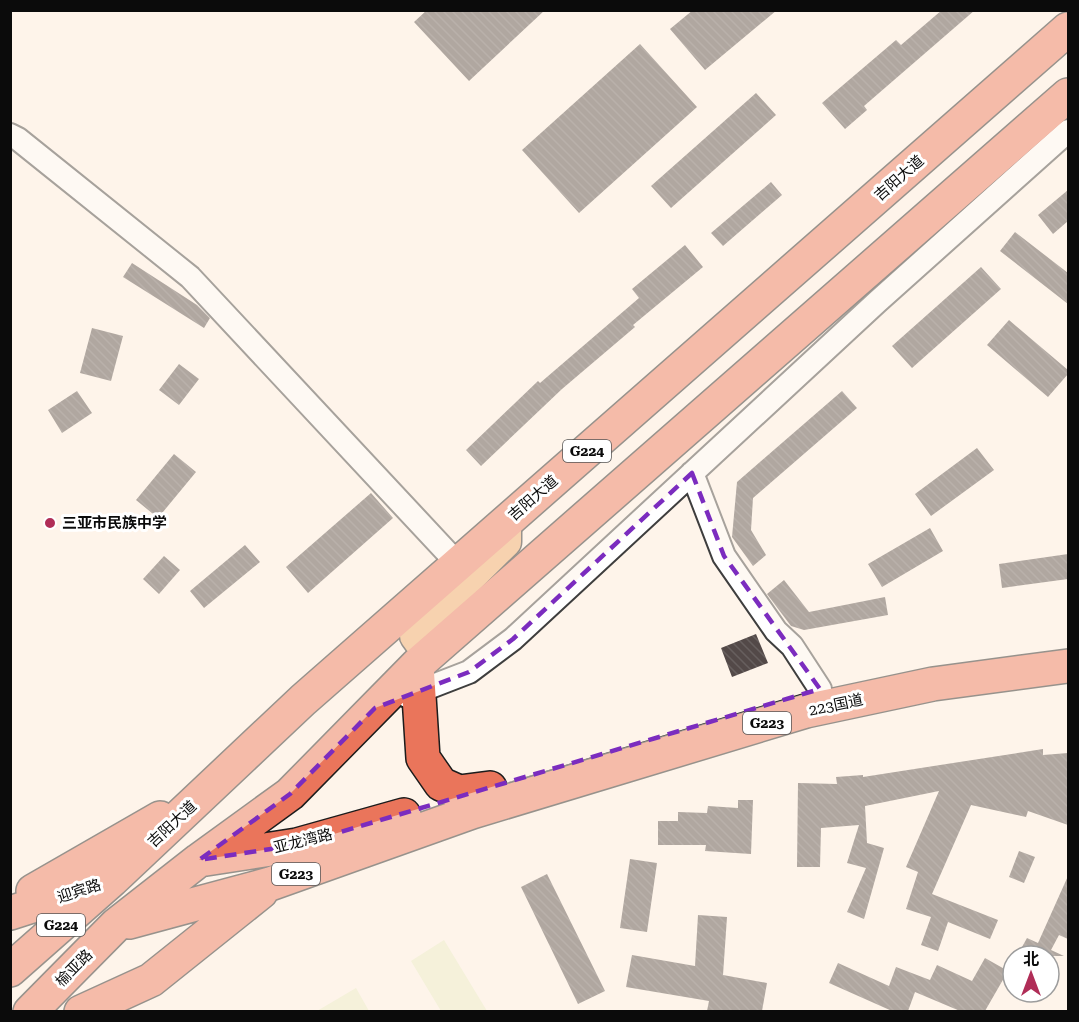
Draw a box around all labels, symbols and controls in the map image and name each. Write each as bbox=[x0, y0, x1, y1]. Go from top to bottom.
street label: 吉阳大道 bbox=[870, 152, 928, 204]
road number: G224 bbox=[563, 440, 611, 462]
street label: 吉阳大道 bbox=[504, 472, 562, 524]
place label: 三亚市民族中学 bbox=[62, 514, 167, 532]
marker: 三亚市民族中学 bbox=[43, 516, 57, 530]
street label: 223国道 bbox=[807, 690, 865, 720]
road number: G223 bbox=[743, 712, 791, 734]
street label: 吉阳大道 bbox=[144, 797, 200, 851]
street label: 亚龙湾路 bbox=[272, 825, 334, 857]
road number: G223 bbox=[272, 863, 320, 885]
street label: 迎宾路 bbox=[55, 875, 103, 907]
road number: G224 bbox=[37, 914, 85, 936]
north arrow bbox=[1001, 944, 1061, 1004]
street label: 榆亚路 bbox=[52, 946, 96, 990]
text: 北 bbox=[1023, 950, 1039, 969]

